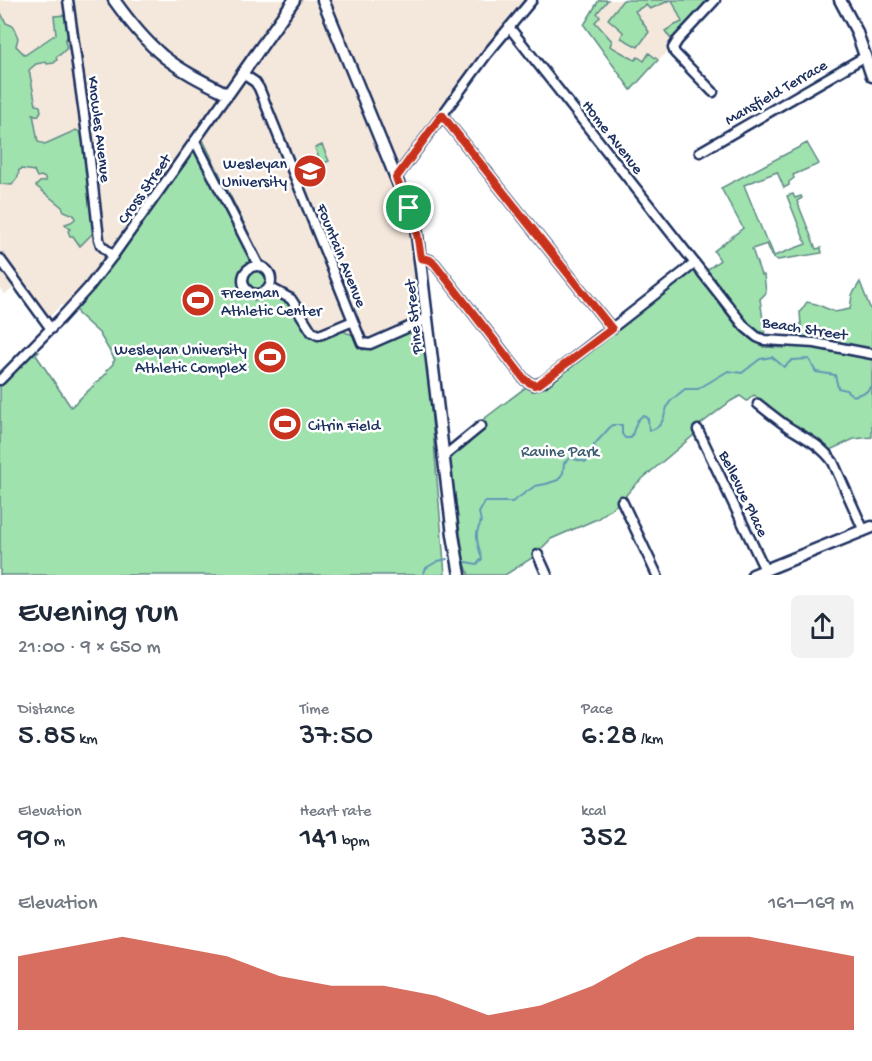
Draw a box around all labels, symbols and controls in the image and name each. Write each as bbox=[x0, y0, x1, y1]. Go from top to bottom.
street label: Mansfield Terrace bbox=[722, 57, 832, 131]
street label: Knowles Avenue bbox=[82, 75, 114, 184]
street label: Home Avenue bbox=[576, 97, 647, 180]
street label: Cross Street bbox=[115, 150, 178, 229]
school or university icon: Wesleyan University bbox=[292, 153, 328, 189]
place label: Wesleyan University bbox=[222, 156, 287, 193]
pin bbox=[383, 182, 434, 233]
icon: arrive bbox=[392, 191, 425, 224]
street label: Fountain Avenue bbox=[310, 201, 369, 312]
street label: Pine Street bbox=[402, 277, 429, 356]
sports icon: Freeman Athletic Center bbox=[180, 282, 216, 318]
place label: Freeman Athletic Center bbox=[220, 285, 323, 322]
street label: Beach Street bbox=[760, 314, 850, 347]
sports icon: Wesleyan University Athletic Complex bbox=[252, 339, 288, 375]
place label: Wesleyan University Athletic Complex bbox=[114, 342, 248, 379]
sports icon: Citrin Field bbox=[267, 406, 303, 442]
place label: Citrin Field bbox=[308, 418, 382, 437]
park label: Ravine Park bbox=[521, 444, 601, 463]
street label: Bellevue Place bbox=[712, 448, 771, 541]
text: Evening run bbox=[18, 595, 178, 633]
button: share bbox=[791, 595, 854, 658]
text: 21:00 · 9 × 650 m bbox=[18, 637, 161, 660]
text: Distance bbox=[18, 701, 75, 720]
text: Time bbox=[300, 701, 329, 720]
text: Pace bbox=[581, 701, 613, 720]
text: 5.85 bbox=[18, 720, 75, 755]
text: 37:50 bbox=[300, 720, 373, 755]
text: 6:28 bbox=[581, 720, 637, 755]
text: km bbox=[75, 731, 98, 750]
text: /km bbox=[637, 731, 663, 750]
text: Elevation bbox=[18, 803, 82, 822]
text: Heart rate bbox=[300, 803, 371, 822]
text: kcal bbox=[581, 803, 606, 822]
text: 90 bbox=[18, 822, 50, 857]
text: 141 bbox=[300, 822, 338, 857]
text: 352 bbox=[581, 822, 627, 857]
text: m bbox=[50, 833, 65, 852]
text: bpm bbox=[338, 833, 370, 852]
text: Elevation bbox=[18, 893, 98, 916]
text: 161–169 m bbox=[768, 893, 854, 916]

